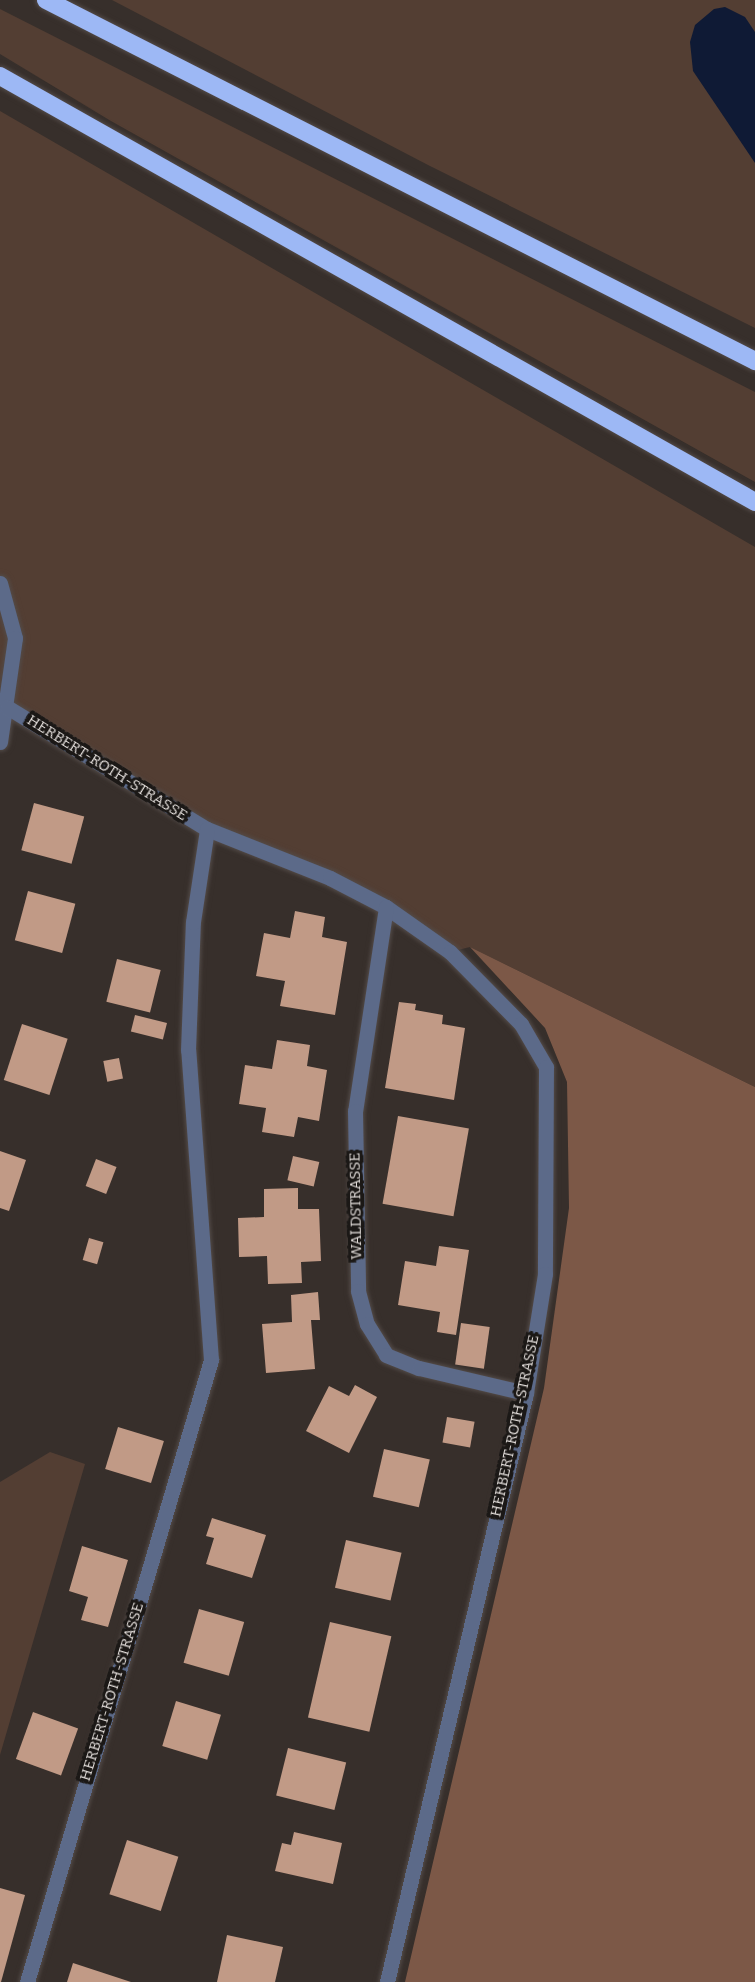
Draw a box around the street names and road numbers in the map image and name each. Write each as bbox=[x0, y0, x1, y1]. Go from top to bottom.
street label: HERBERT-ROTH-STRASSE bbox=[24, 711, 190, 825]
street label: WALDSTRASSE bbox=[346, 1152, 366, 1260]
street label: HERBERT-ROTH-STRASSE bbox=[487, 1333, 543, 1519]
street label: HERBERT-ROTH-STRASSE bbox=[76, 1601, 148, 1783]

